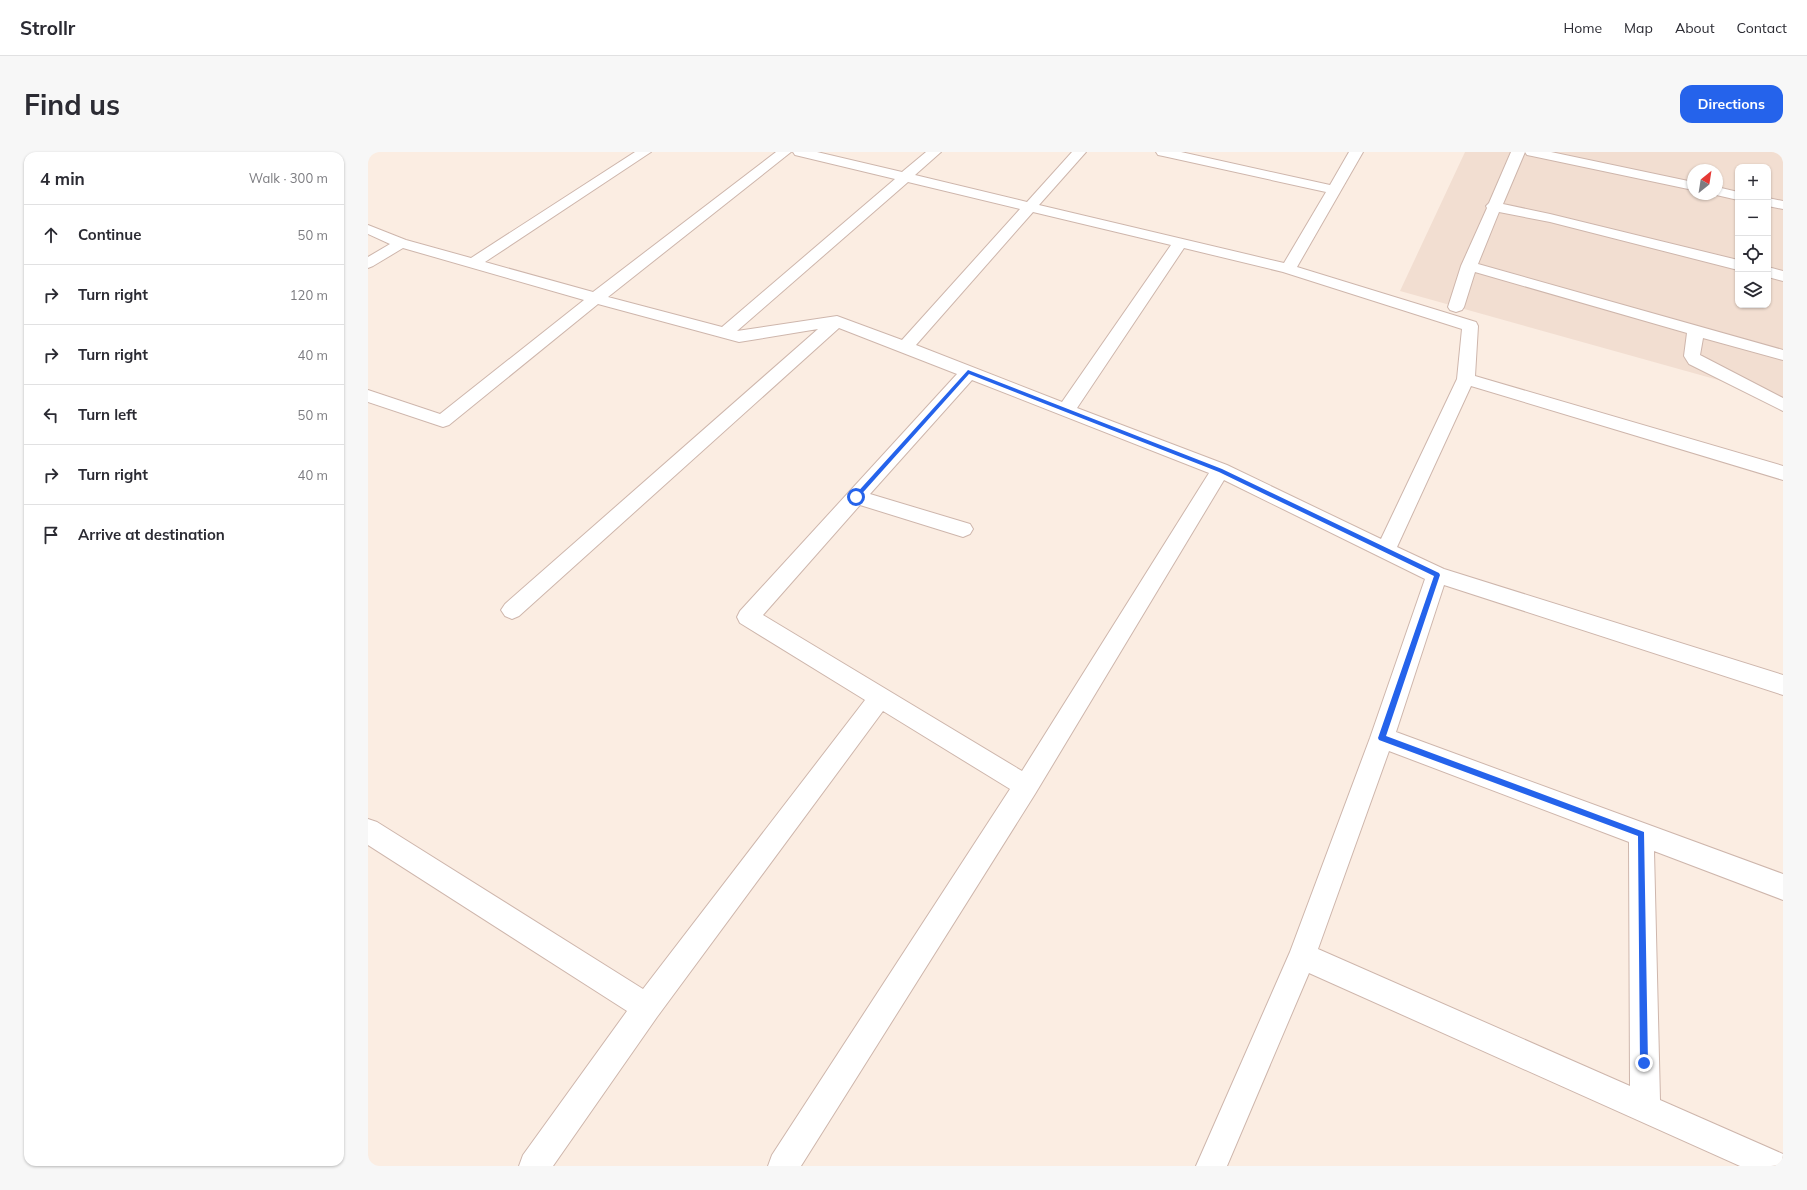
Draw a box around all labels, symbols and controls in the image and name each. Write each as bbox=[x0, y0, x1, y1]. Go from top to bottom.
text: Strollr bbox=[20, 16, 75, 40]
text: Home bbox=[1563, 19, 1602, 37]
text: Map bbox=[1624, 19, 1653, 37]
text: About bbox=[1675, 19, 1715, 37]
text: Contact bbox=[1737, 19, 1787, 37]
button: Directions bbox=[1680, 85, 1783, 123]
text: Find us bbox=[24, 87, 120, 122]
north arrow bbox=[1687, 164, 1723, 200]
map controls bbox=[1735, 164, 1771, 308]
button: + bbox=[1735, 164, 1771, 200]
text: 4 min bbox=[40, 168, 85, 189]
text: Walk · 300 m bbox=[249, 170, 328, 186]
button: − bbox=[1735, 200, 1771, 236]
icon: ahead bbox=[40, 224, 62, 246]
text: Continue bbox=[78, 225, 141, 244]
text: 50 m bbox=[298, 227, 328, 243]
button: locate bbox=[1735, 236, 1771, 272]
button: layers bbox=[1735, 272, 1771, 308]
icon: right bbox=[40, 284, 62, 306]
text: Turn right bbox=[78, 285, 148, 304]
text: 120 m bbox=[290, 287, 328, 303]
icon: right bbox=[40, 344, 62, 366]
text: Turn right bbox=[78, 345, 148, 364]
text: 40 m bbox=[298, 347, 328, 363]
icon: left bbox=[40, 404, 62, 426]
text: Turn left bbox=[78, 405, 137, 424]
text: 50 m bbox=[298, 407, 328, 423]
icon: right bbox=[40, 464, 62, 486]
text: Turn right bbox=[78, 465, 148, 484]
text: 40 m bbox=[298, 467, 328, 483]
route start bbox=[847, 488, 865, 506]
icon: arrive bbox=[40, 524, 62, 546]
text: Arrive at destination bbox=[78, 525, 225, 544]
route end bbox=[1635, 1054, 1653, 1072]

